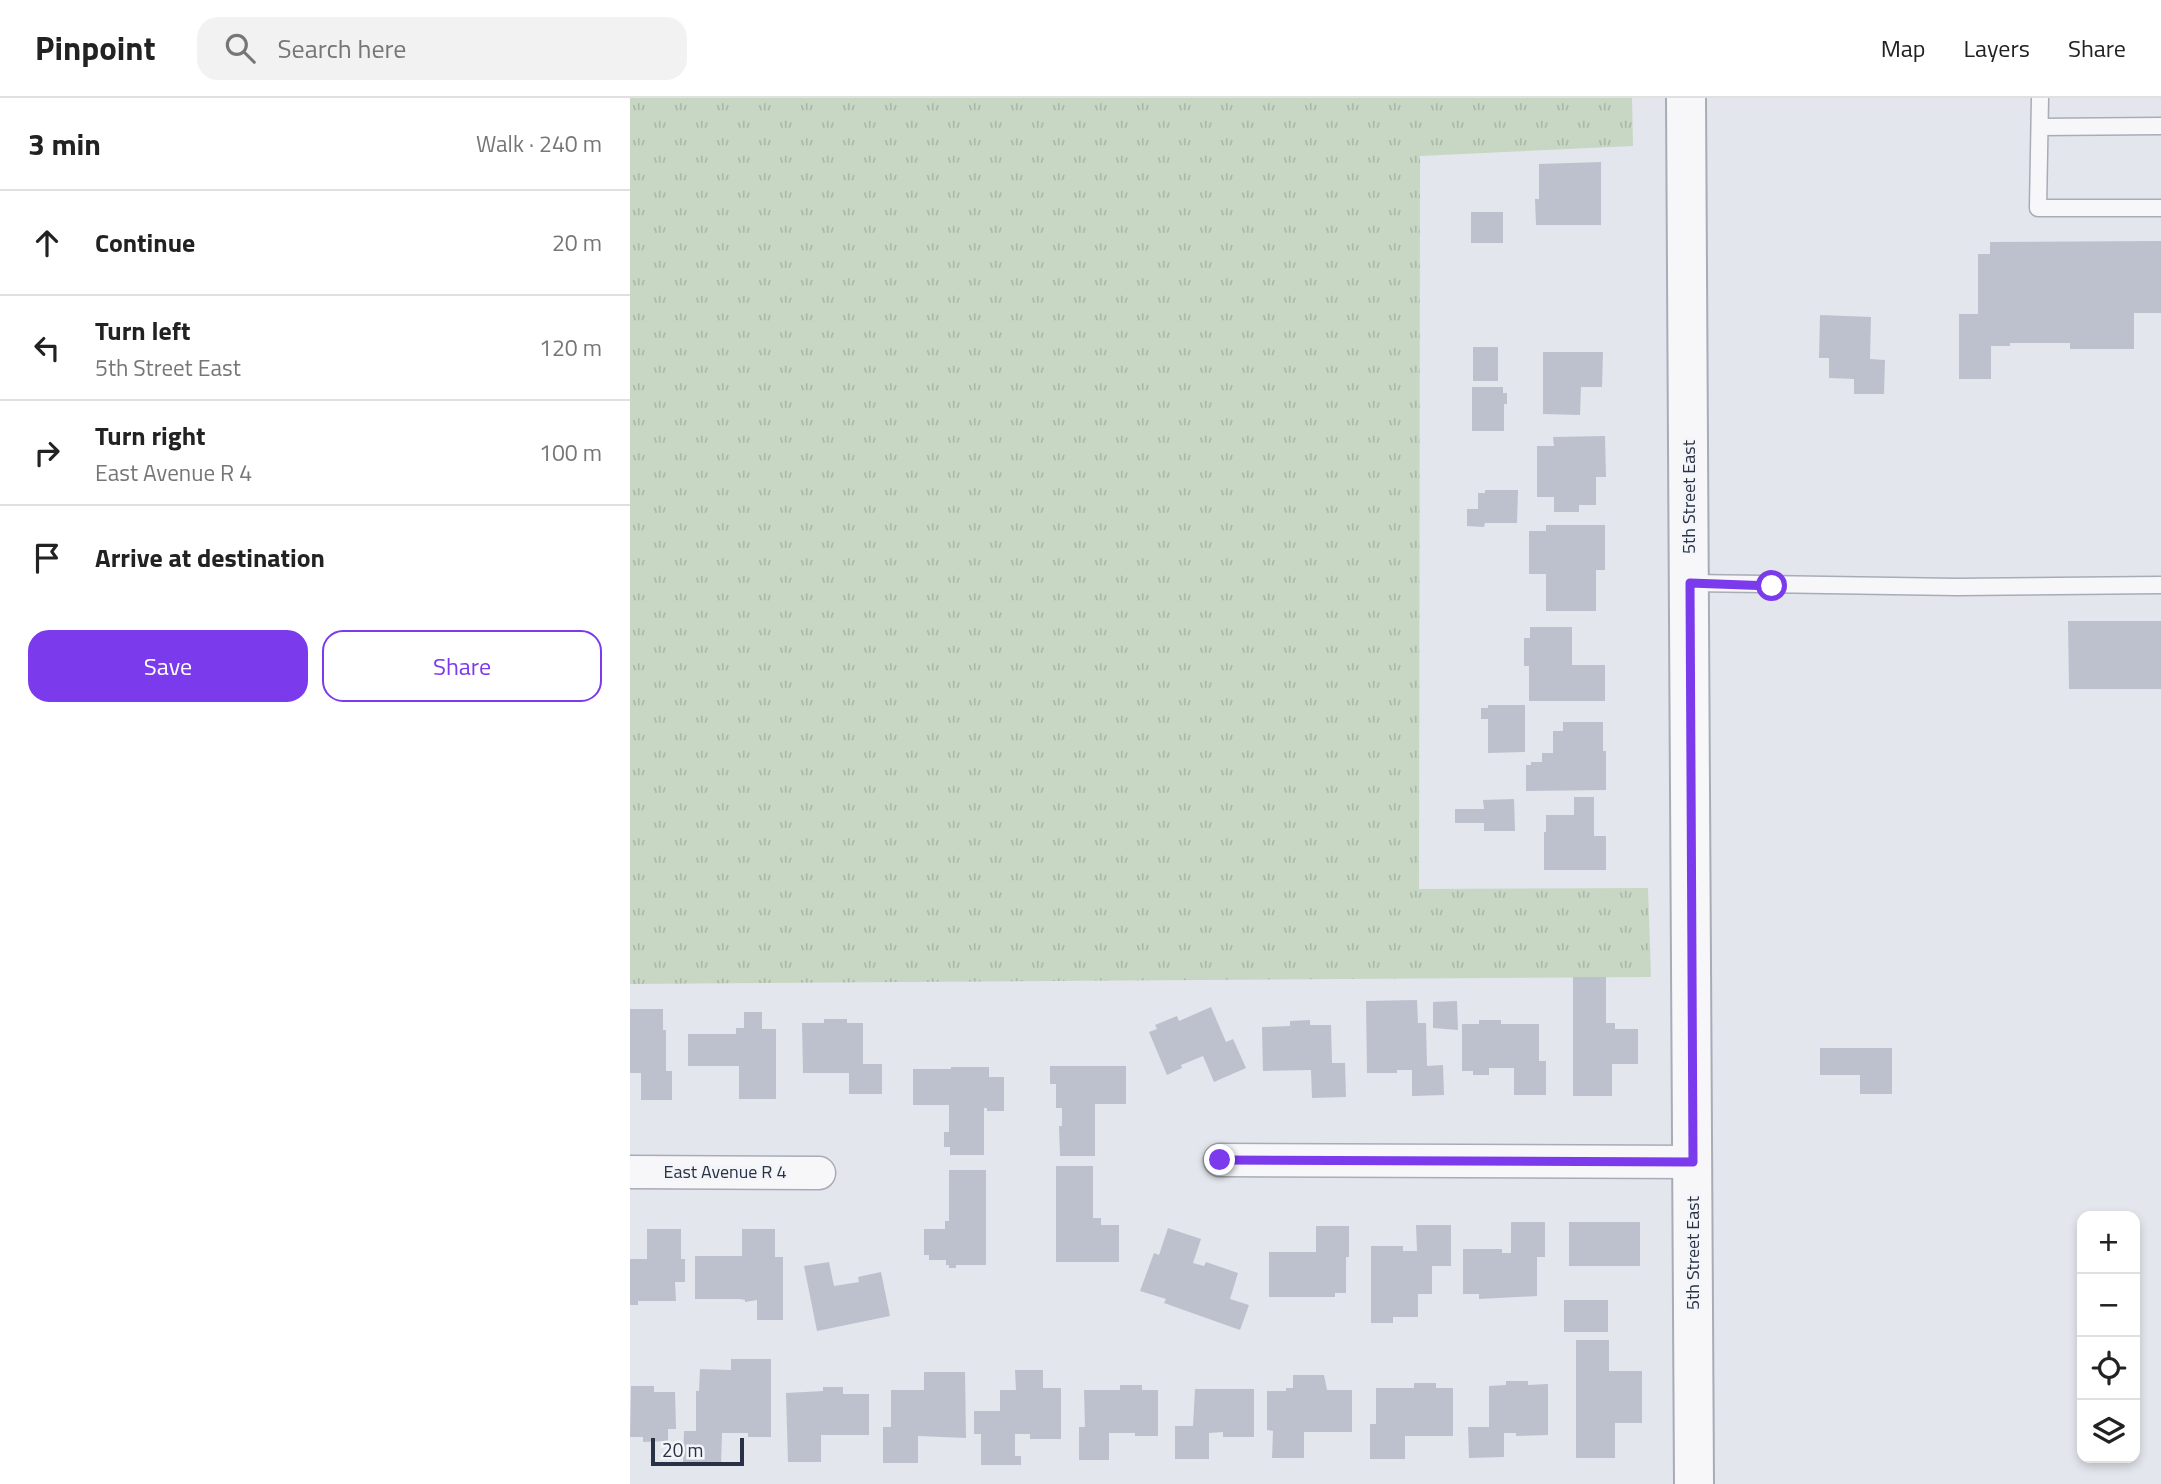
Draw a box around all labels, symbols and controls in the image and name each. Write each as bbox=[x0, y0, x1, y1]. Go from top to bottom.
search box bbox=[197, 17, 687, 80]
text: Pinpoint bbox=[35, 23, 155, 73]
icon: search bbox=[221, 29, 259, 67]
text: Search here bbox=[277, 29, 406, 68]
text: Map bbox=[1881, 30, 1926, 66]
text: Layers bbox=[1964, 30, 2030, 66]
text: Share bbox=[2068, 30, 2126, 66]
text: 3 min bbox=[28, 121, 101, 167]
text: Walk · 240 m bbox=[476, 126, 602, 161]
text: Continue bbox=[95, 223, 195, 262]
icon: ahead bbox=[28, 224, 66, 262]
text: 20 m bbox=[552, 225, 602, 260]
text: Turn left bbox=[95, 311, 190, 350]
icon: left bbox=[28, 329, 66, 367]
text: 120 m bbox=[539, 330, 602, 365]
text: 5th Street East bbox=[95, 350, 241, 385]
text: Turn right bbox=[95, 416, 206, 455]
icon: right bbox=[28, 434, 66, 472]
text: 100 m bbox=[539, 435, 602, 470]
street label: 5th Street East bbox=[1675, 439, 1702, 554]
text: East Avenue R 4 bbox=[95, 455, 252, 490]
text: Arrive at destination bbox=[95, 538, 325, 577]
icon: arrive bbox=[28, 539, 66, 577]
route start bbox=[1756, 570, 1787, 601]
button: Save bbox=[28, 630, 308, 702]
button: Share bbox=[322, 630, 602, 702]
route end bbox=[1204, 1144, 1235, 1175]
street label: East Avenue R 4 bbox=[663, 1158, 787, 1185]
street label: 5th Street East bbox=[1679, 1195, 1706, 1310]
map controls bbox=[2077, 1211, 2140, 1463]
button: + bbox=[2077, 1211, 2140, 1274]
button: − bbox=[2077, 1274, 2140, 1337]
button: locate bbox=[2077, 1337, 2140, 1400]
button: layers bbox=[2077, 1400, 2140, 1463]
scale bar bbox=[651, 1435, 744, 1467]
text: 20 m bbox=[662, 1435, 703, 1464]

